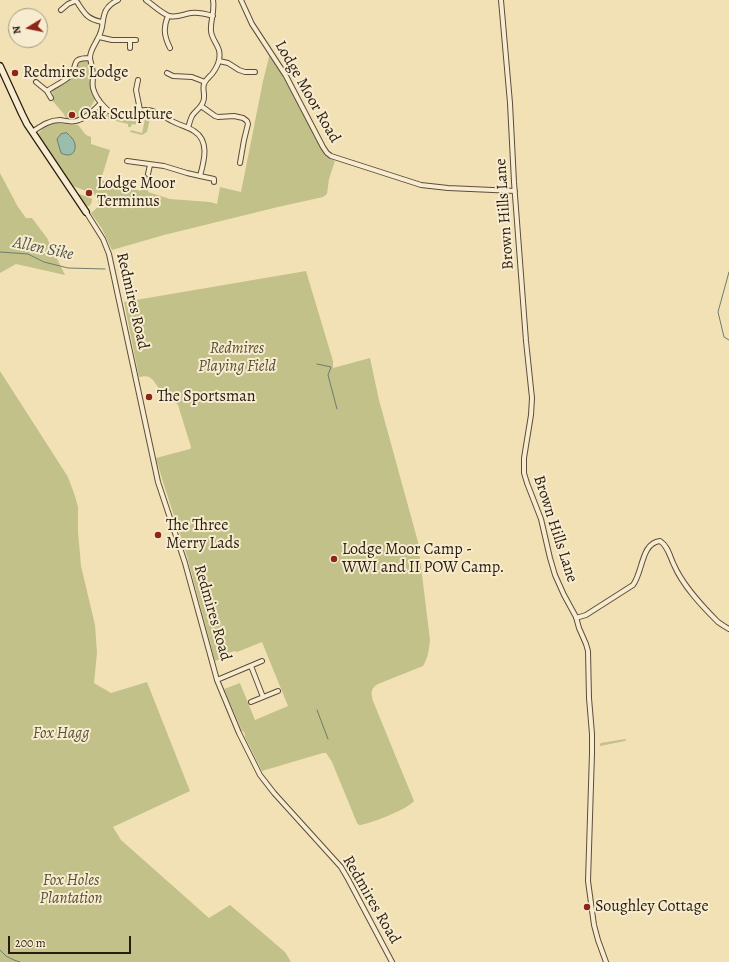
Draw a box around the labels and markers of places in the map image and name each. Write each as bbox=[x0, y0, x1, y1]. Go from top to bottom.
place label: Redmires Lodge bbox=[23, 63, 128, 83]
marker: Redmires Lodge bbox=[10, 68, 20, 78]
place label: Oak Sculpture bbox=[80, 105, 173, 125]
marker: Oak Sculpture bbox=[67, 110, 77, 120]
place label: Lodge Moor Terminus bbox=[97, 174, 175, 212]
marker: Lodge Moor Terminus bbox=[84, 188, 94, 198]
place label: The Sportsman bbox=[157, 387, 255, 407]
marker: The Sportsman bbox=[144, 392, 154, 402]
place label: The Three Merry Lads bbox=[166, 516, 240, 554]
marker: The Three Merry Lads bbox=[153, 530, 163, 540]
place label: Lodge Moor Camp - WWI and II POW Camp. bbox=[342, 540, 504, 578]
marker: Lodge Moor Camp - WWI and II POW Camp. bbox=[329, 554, 339, 564]
place label: Soughley Cottage bbox=[595, 897, 709, 917]
marker: Soughley Cottage bbox=[582, 902, 592, 912]

